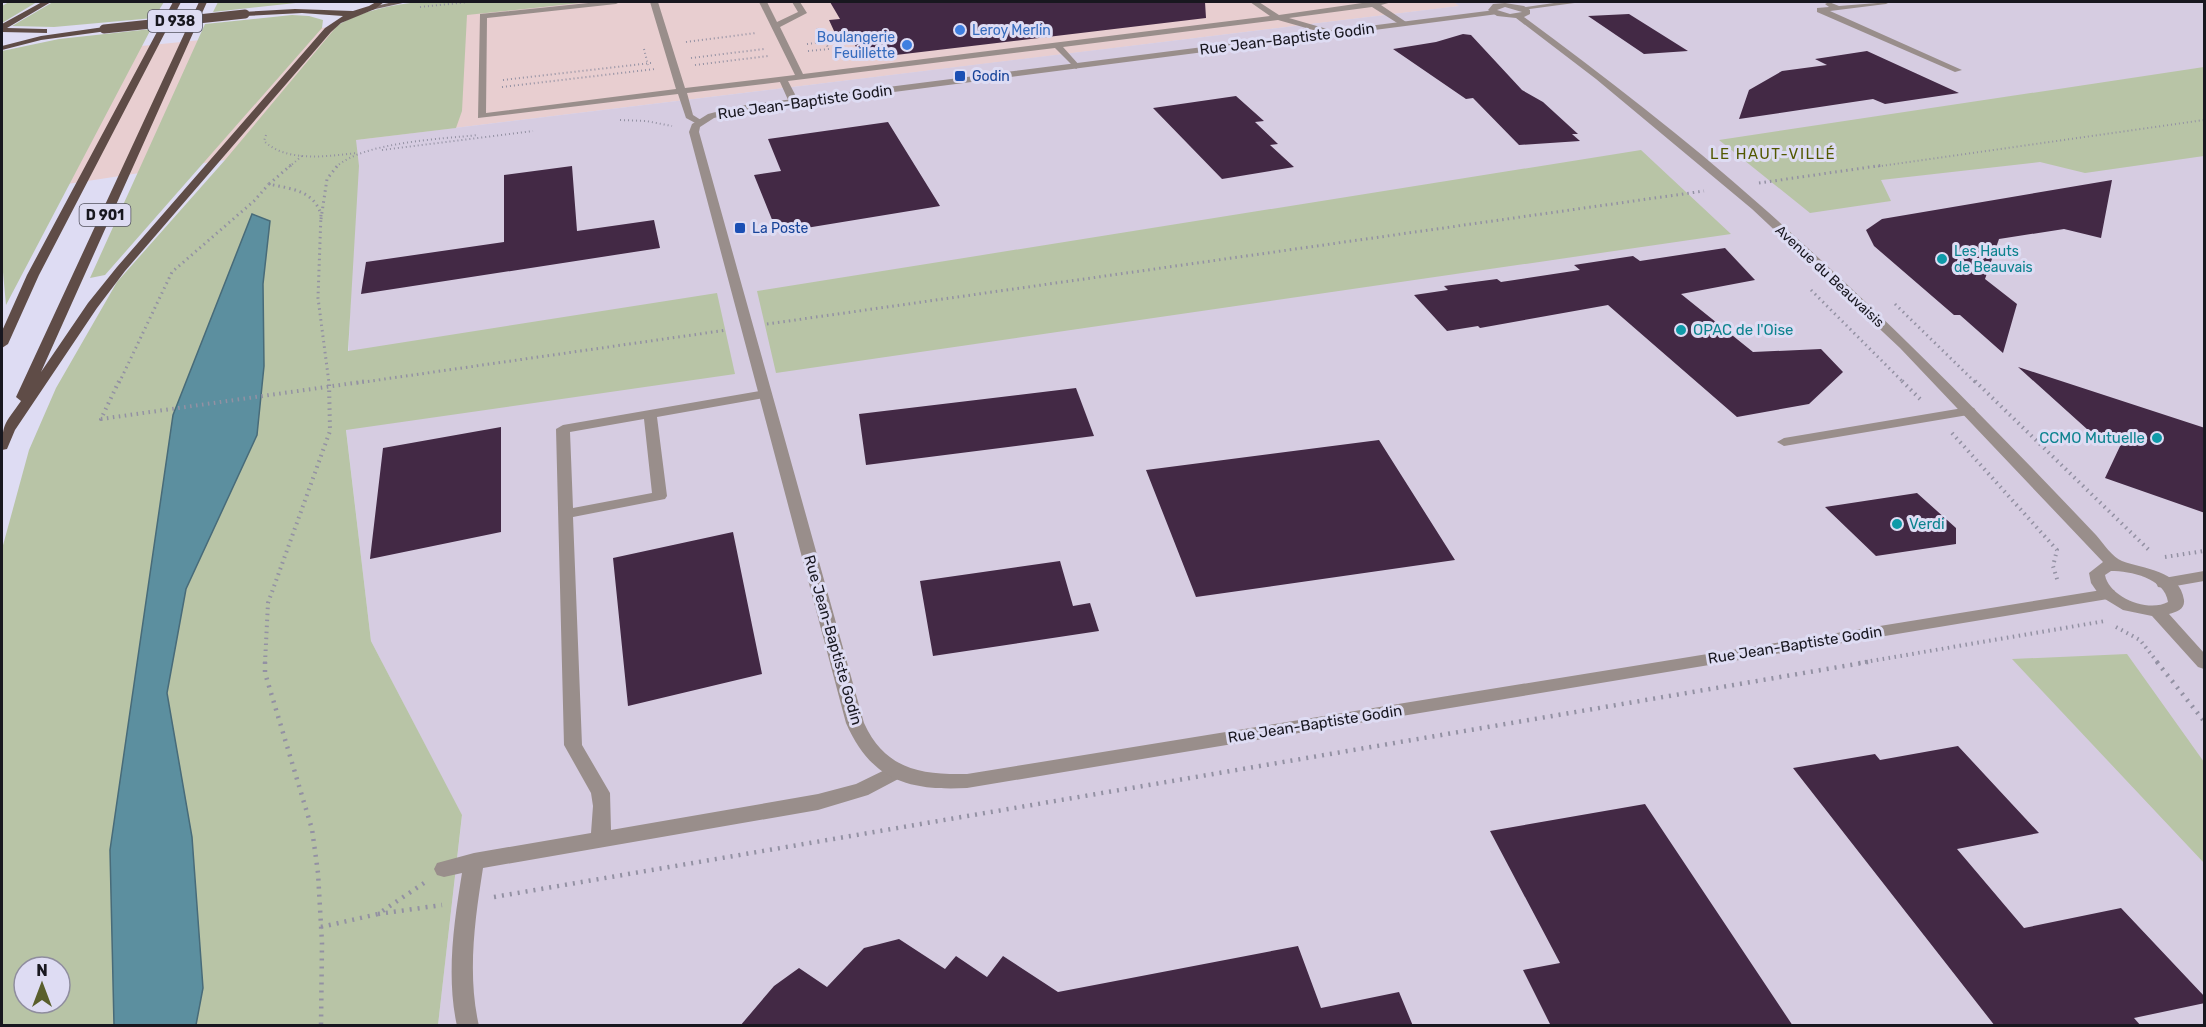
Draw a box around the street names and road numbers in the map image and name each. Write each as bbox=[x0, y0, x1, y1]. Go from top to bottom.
road number: D 938 bbox=[148, 10, 202, 32]
street label: Rue Jean-Baptiste Godin bbox=[1199, 19, 1375, 59]
street label: Rue Jean-Baptiste Godin bbox=[717, 81, 893, 123]
road number: D 901 bbox=[80, 204, 130, 226]
street label: Avenue du Beauvaisis bbox=[1772, 222, 1887, 331]
street label: Rue Jean-Baptiste Godin bbox=[800, 553, 866, 727]
street label: Rue Jean-Baptiste Godin bbox=[1707, 622, 1883, 668]
street label: Rue Jean-Baptiste Godin bbox=[1227, 701, 1403, 747]

